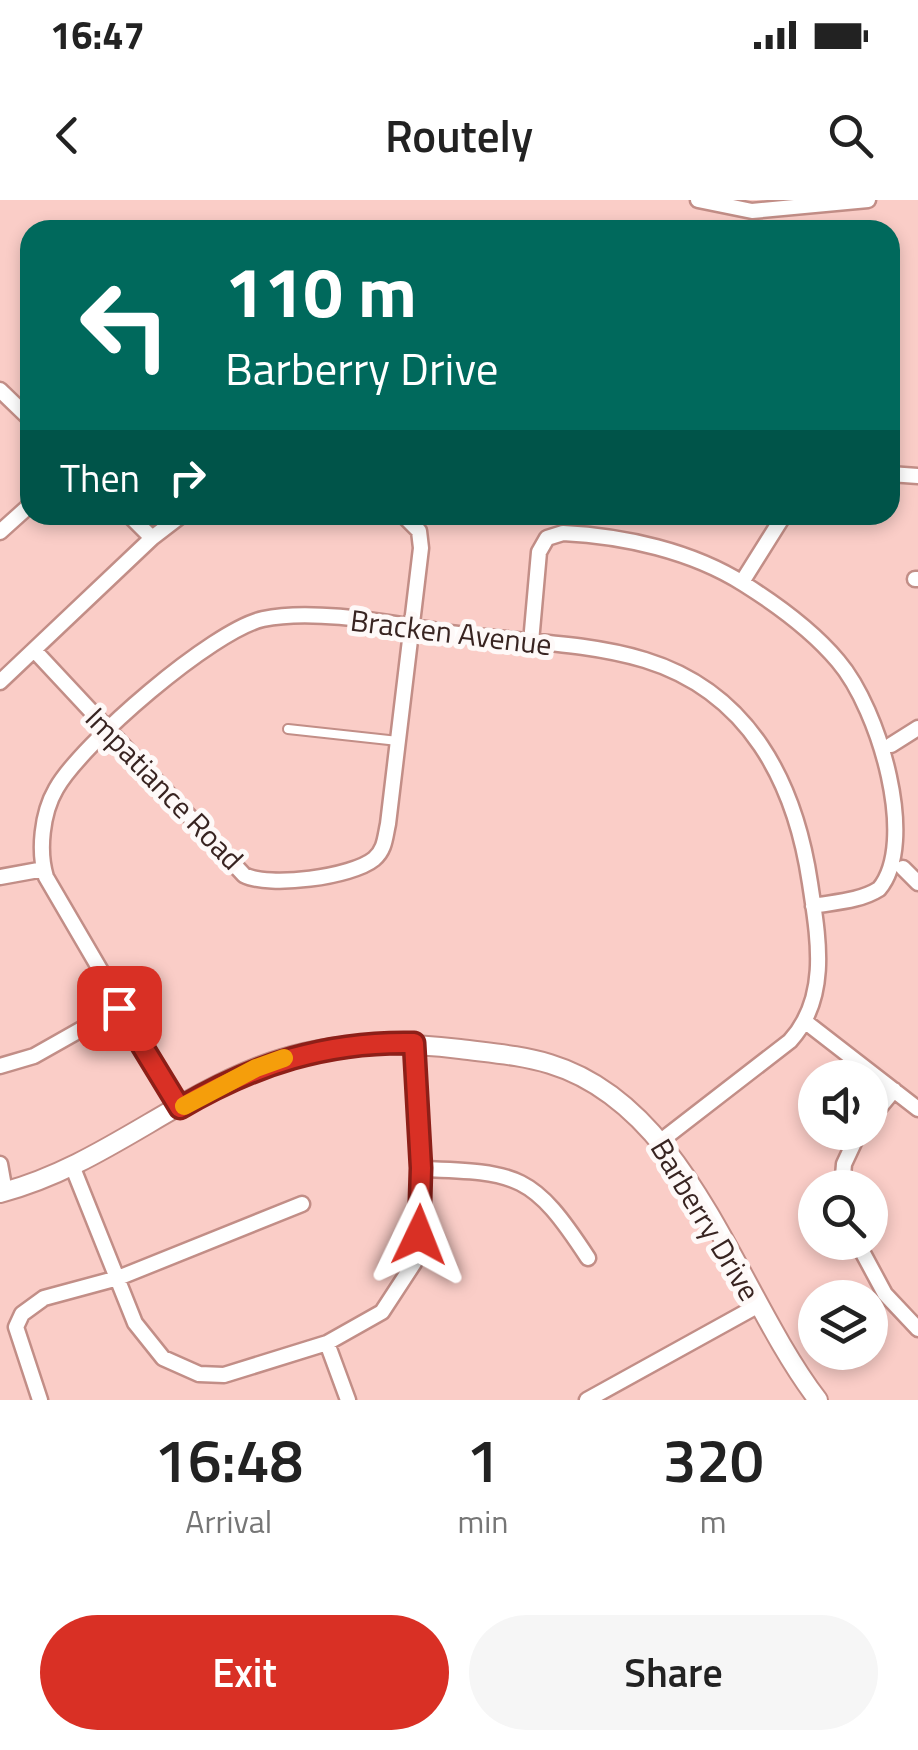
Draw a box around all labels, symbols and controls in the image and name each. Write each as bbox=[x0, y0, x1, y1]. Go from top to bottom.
text: 16:47 bbox=[50, 6, 145, 64]
text: Routely bbox=[385, 101, 533, 169]
icon: back bbox=[40, 108, 95, 163]
icon: search bbox=[823, 108, 878, 163]
text: 110 m bbox=[225, 238, 417, 344]
icon: left bbox=[60, 260, 190, 390]
text: Barberry Drive bbox=[225, 334, 498, 402]
text: Then bbox=[60, 449, 140, 507]
icon: right bbox=[160, 450, 215, 505]
street label: Bracken Avenue bbox=[348, 597, 554, 667]
street label: Impatiance Road bbox=[75, 696, 255, 880]
pin bbox=[77, 966, 162, 1051]
icon: arrive bbox=[92, 981, 147, 1036]
map controls bbox=[798, 1060, 888, 1370]
button: sound bbox=[798, 1060, 888, 1150]
street label: Barberry Drive bbox=[639, 1130, 773, 1309]
button: search bbox=[798, 1170, 888, 1260]
position arrow bbox=[367, 1183, 471, 1287]
button: layers bbox=[798, 1280, 888, 1370]
text: 16:48 bbox=[154, 1414, 303, 1505]
text: 1 bbox=[466, 1414, 500, 1505]
text: 320 bbox=[663, 1414, 764, 1505]
text: Arrival bbox=[185, 1497, 272, 1545]
text: min bbox=[457, 1497, 508, 1545]
text: m bbox=[700, 1497, 727, 1545]
button: Exit bbox=[40, 1615, 449, 1730]
button: Share bbox=[469, 1615, 878, 1730]

